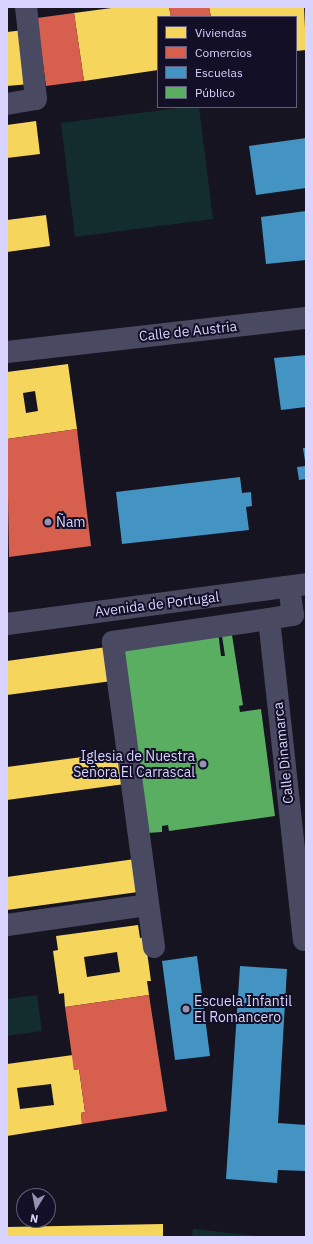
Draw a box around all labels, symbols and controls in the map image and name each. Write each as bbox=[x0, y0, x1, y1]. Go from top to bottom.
legend bbox=[157, 16, 297, 108]
text: Viviendas bbox=[195, 25, 247, 40]
text: Comercios bbox=[195, 45, 252, 60]
text: Escuelas bbox=[195, 65, 243, 80]
text: Público bbox=[195, 85, 235, 100]
street label: Calle de Austria bbox=[138, 317, 238, 345]
place label: Ñam bbox=[56, 514, 86, 530]
marker: Ñam bbox=[43, 517, 53, 527]
street label: Avenida de Portugal bbox=[94, 588, 220, 620]
street label: Calle Dinamarca bbox=[269, 701, 297, 805]
place label: Iglesia de Nuestra Señora El Carrascal bbox=[73, 748, 195, 780]
marker: Iglesia de Nuestra Señora El Carrascal bbox=[198, 759, 208, 769]
place label: Escuela Infantil El Romancero bbox=[194, 993, 292, 1026]
marker: Escuela Infantil El Romancero bbox=[181, 1004, 191, 1014]
north arrow bbox=[16, 1188, 56, 1228]
text: N bbox=[29, 1211, 39, 1226]

